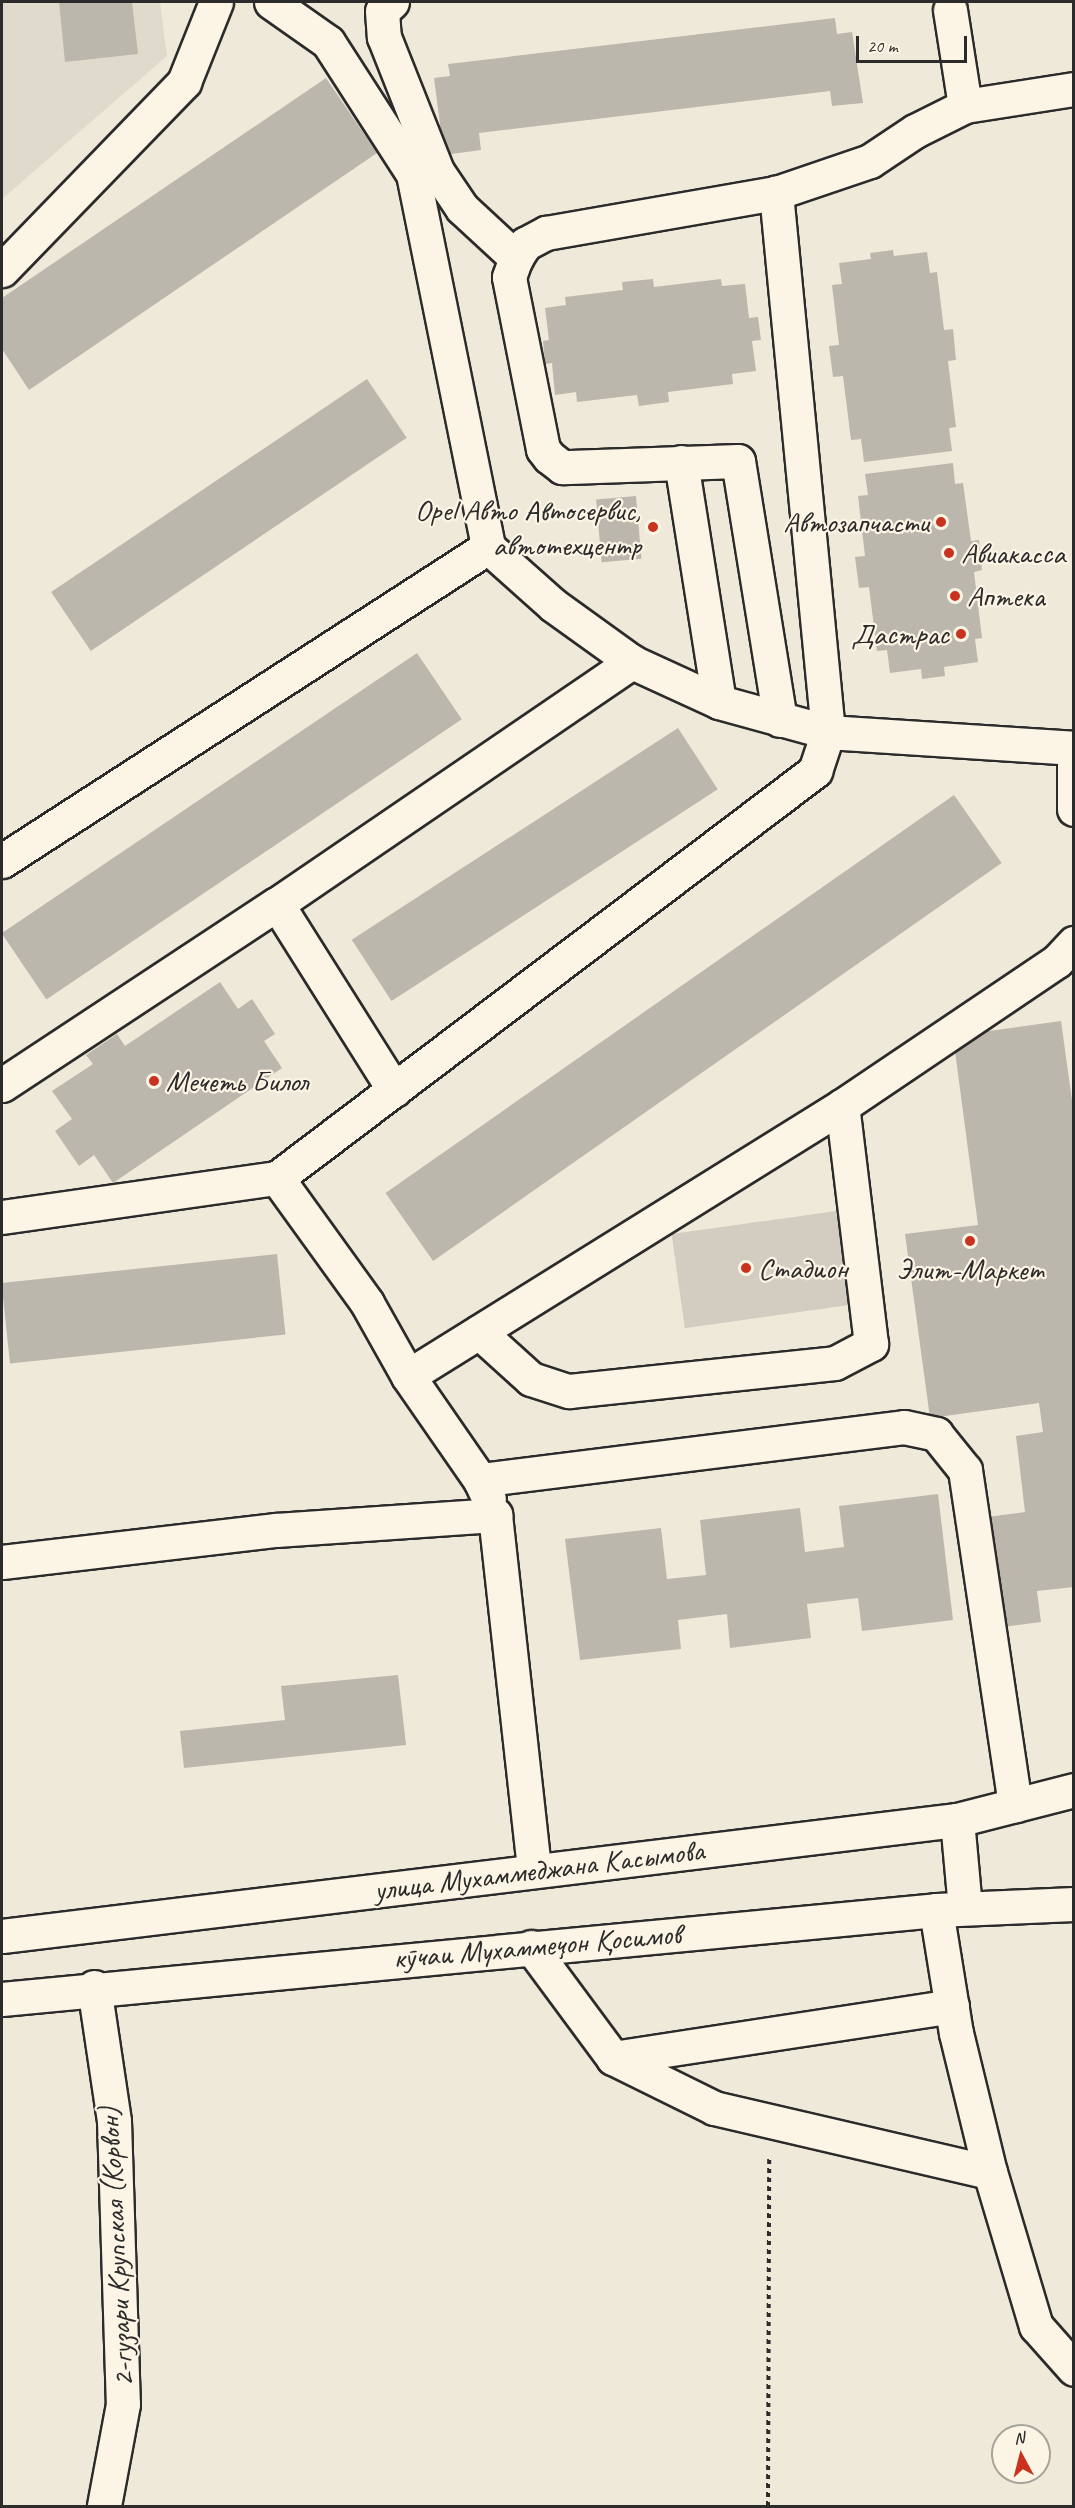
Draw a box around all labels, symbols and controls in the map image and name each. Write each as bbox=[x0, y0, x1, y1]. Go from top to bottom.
scale bar bbox=[859, 24, 970, 62]
text: 20 m bbox=[867, 35, 898, 57]
place label: Opel Авто Автосервис, автотехцентр bbox=[410, 492, 641, 562]
place label: Автозапчасти bbox=[783, 504, 929, 540]
marker: Автозапчасти bbox=[934, 515, 948, 529]
marker: Opel Авто Автосервис, автотехцентр bbox=[646, 520, 660, 534]
place label: Авиакасса bbox=[961, 535, 1065, 571]
marker: Авиакасса bbox=[942, 546, 956, 560]
place label: Аптека bbox=[967, 578, 1045, 614]
marker: Аптека bbox=[948, 589, 962, 603]
place label: Дастрас bbox=[851, 616, 949, 652]
marker: Дастрас bbox=[954, 627, 968, 641]
place label: Мечеть Билол bbox=[166, 1063, 308, 1099]
marker: Мечеть Билол bbox=[147, 1074, 161, 1088]
marker: Элит-Маркет bbox=[963, 1234, 977, 1248]
place label: Стадион bbox=[758, 1250, 848, 1286]
place label: Элит-Маркет bbox=[896, 1251, 1044, 1287]
marker: Стадион bbox=[739, 1261, 753, 1275]
street label: улица Мухаммеджана Касымова bbox=[372, 1832, 706, 1908]
street label: кӯчаи Мухаммеҷон Қосимов bbox=[391, 1915, 683, 1977]
street label: 2-гузари Крупская (Корвон) bbox=[91, 2106, 141, 2388]
north arrow bbox=[991, 2424, 1051, 2484]
text: N bbox=[1013, 2428, 1025, 2449]

